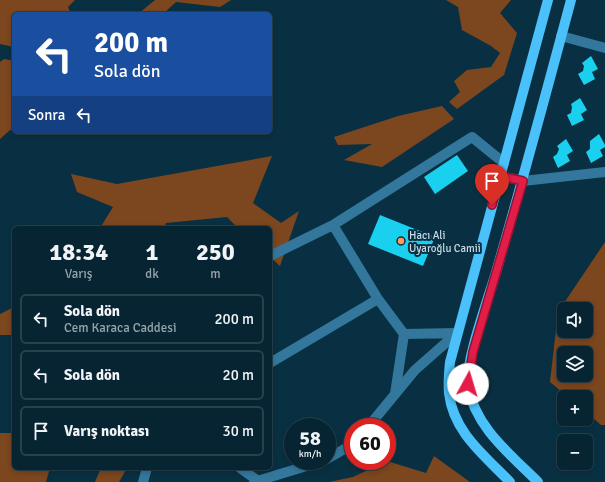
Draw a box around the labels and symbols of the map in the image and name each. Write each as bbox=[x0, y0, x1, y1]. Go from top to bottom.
pin bbox=[475, 164, 509, 205]
place label: Hacı Ali Uyaroğlu Camii bbox=[409, 229, 481, 255]
marker: Hacı Ali Uyaroğlu Camii bbox=[396, 236, 406, 246]
position arrow bbox=[447, 363, 489, 405]
speed limit sign: 60 bbox=[344, 418, 396, 470]

